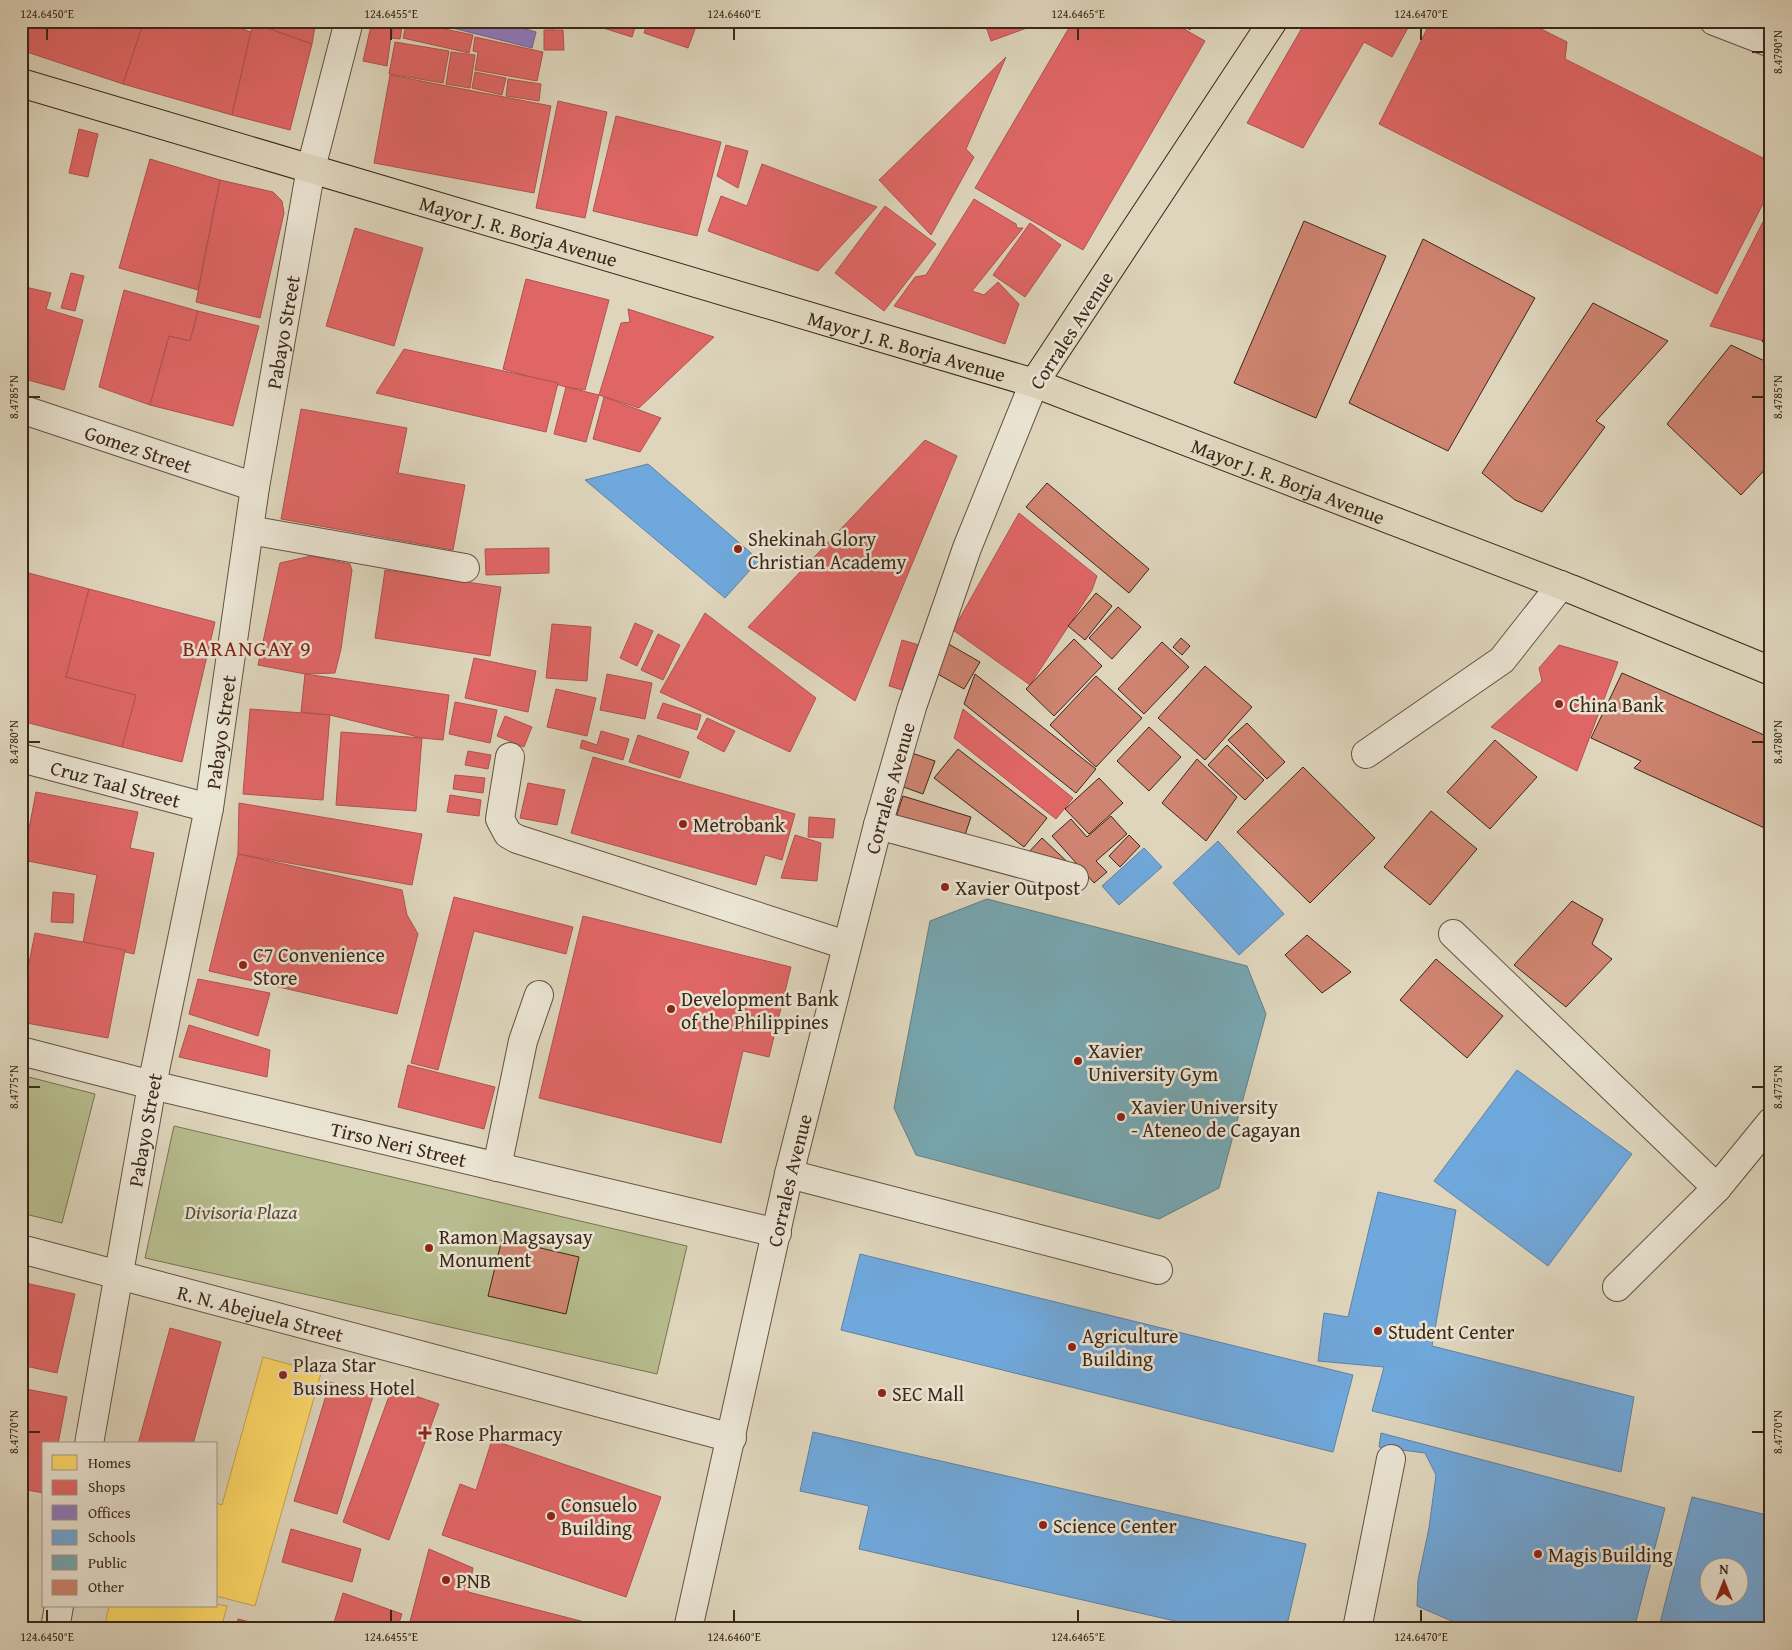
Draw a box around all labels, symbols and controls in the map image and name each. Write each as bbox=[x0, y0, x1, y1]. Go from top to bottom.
text: 124.6450°E bbox=[20, 5, 74, 22]
text: 124.6455°E bbox=[364, 5, 418, 22]
text: 124.6460°E bbox=[707, 5, 761, 22]
text: 124.6465°E bbox=[1051, 5, 1105, 22]
text: 124.6470°E bbox=[1394, 5, 1448, 22]
text: 8.4790°N bbox=[1769, 30, 1786, 74]
street label: Mayor J. R. Borja Avenue bbox=[416, 187, 621, 273]
street label: Corrales Avenue bbox=[1022, 265, 1120, 395]
street label: Pabayo Street bbox=[258, 273, 306, 391]
street label: Mayor J. R. Borja Avenue bbox=[804, 302, 1009, 388]
text: 8.4785°N bbox=[5, 375, 22, 419]
text: 8.4785°N bbox=[1769, 375, 1786, 419]
street label: Gomez Street bbox=[81, 417, 196, 480]
street label: Mayor J. R. Borja Avenue bbox=[1187, 430, 1389, 531]
place label: Shekinah Glory Christian Academy bbox=[748, 524, 907, 576]
marker: Shekinah Glory Christian Academy bbox=[732, 543, 744, 555]
district label: BARANGAY 9 bbox=[182, 632, 312, 664]
street label: Pabayo Street bbox=[197, 673, 242, 791]
place label: China Bank bbox=[1569, 690, 1665, 719]
marker: China Bank bbox=[1553, 698, 1565, 710]
street label: Corrales Avenue bbox=[857, 719, 921, 857]
text: 8.4780°N bbox=[5, 720, 22, 764]
text: 8.4780°N bbox=[1769, 720, 1786, 764]
street label: Cruz Taal Street bbox=[48, 752, 184, 814]
place label: Metrobank bbox=[693, 810, 786, 839]
marker: Metrobank bbox=[677, 818, 689, 830]
place label: Xavier Outpost bbox=[955, 873, 1080, 902]
marker: Xavier Outpost bbox=[939, 881, 951, 893]
place label: C7 Convenience Store bbox=[253, 940, 385, 992]
marker: C7 Convenience Store bbox=[237, 959, 249, 971]
place label: Development Bank of the Philippines bbox=[681, 984, 839, 1036]
marker: Development Bank of the Philippines bbox=[665, 1003, 677, 1015]
place label: Xavier University Gym bbox=[1088, 1036, 1219, 1088]
marker: Xavier University Gym bbox=[1072, 1055, 1084, 1067]
text: 8.4775°N bbox=[5, 1065, 22, 1109]
text: 8.4775°N bbox=[1769, 1065, 1786, 1109]
street label: Pabayo Street bbox=[120, 1070, 169, 1189]
place label: Xavier University - Ateneo de Cagayan bbox=[1131, 1092, 1301, 1144]
street label: Corrales Avenue bbox=[759, 1111, 818, 1249]
marker: Xavier University - Ateneo de Cagayan bbox=[1115, 1111, 1127, 1123]
street label: Tirso Neri Street bbox=[328, 1113, 470, 1174]
park label: Divisoria Plaza bbox=[184, 1197, 298, 1226]
place label: Ramon Magsaysay Monument bbox=[439, 1222, 593, 1274]
marker: Ramon Magsaysay Monument bbox=[423, 1242, 435, 1254]
street label: R. N. Abejuela Street bbox=[174, 1277, 347, 1349]
place label: Student Center bbox=[1388, 1317, 1515, 1346]
place label: Agriculture Building bbox=[1082, 1321, 1178, 1373]
marker: Student Center bbox=[1372, 1325, 1384, 1337]
marker: Agriculture Building bbox=[1066, 1341, 1078, 1353]
place label: Plaza Star Business Hotel bbox=[293, 1350, 416, 1402]
marker: Plaza Star Business Hotel bbox=[277, 1369, 289, 1381]
place label: SEC Mall bbox=[892, 1379, 965, 1408]
marker: SEC Mall bbox=[876, 1387, 888, 1399]
text: 8.4770°N bbox=[5, 1410, 22, 1454]
text: 8.4770°N bbox=[1769, 1410, 1786, 1454]
place label: Rose Pharmacy bbox=[435, 1419, 563, 1448]
marker: Rose Pharmacy bbox=[419, 1427, 431, 1439]
legend bbox=[42, 1442, 218, 1608]
text: Homes bbox=[88, 1452, 131, 1473]
text: Shops bbox=[88, 1476, 125, 1497]
place label: Consuelo Building bbox=[561, 1490, 637, 1542]
text: Offices bbox=[88, 1502, 131, 1523]
marker: Consuelo Building bbox=[545, 1510, 557, 1522]
place label: Science Center bbox=[1053, 1511, 1177, 1540]
marker: Science Center bbox=[1037, 1519, 1049, 1531]
text: Schools bbox=[88, 1526, 136, 1547]
place label: Magis Building bbox=[1548, 1540, 1673, 1569]
marker: Magis Building bbox=[1532, 1548, 1544, 1560]
text: Public bbox=[88, 1552, 127, 1573]
north arrow bbox=[1700, 1558, 1750, 1608]
text: N bbox=[1719, 1559, 1729, 1579]
place label: PNB bbox=[456, 1566, 491, 1595]
marker: PNB bbox=[440, 1574, 452, 1586]
text: Other bbox=[88, 1576, 124, 1597]
text: 124.6450°E bbox=[20, 1628, 74, 1645]
text: 124.6455°E bbox=[364, 1628, 418, 1645]
text: 124.6460°E bbox=[707, 1628, 761, 1645]
text: 124.6465°E bbox=[1051, 1628, 1105, 1645]
text: 124.6470°E bbox=[1394, 1628, 1448, 1645]

